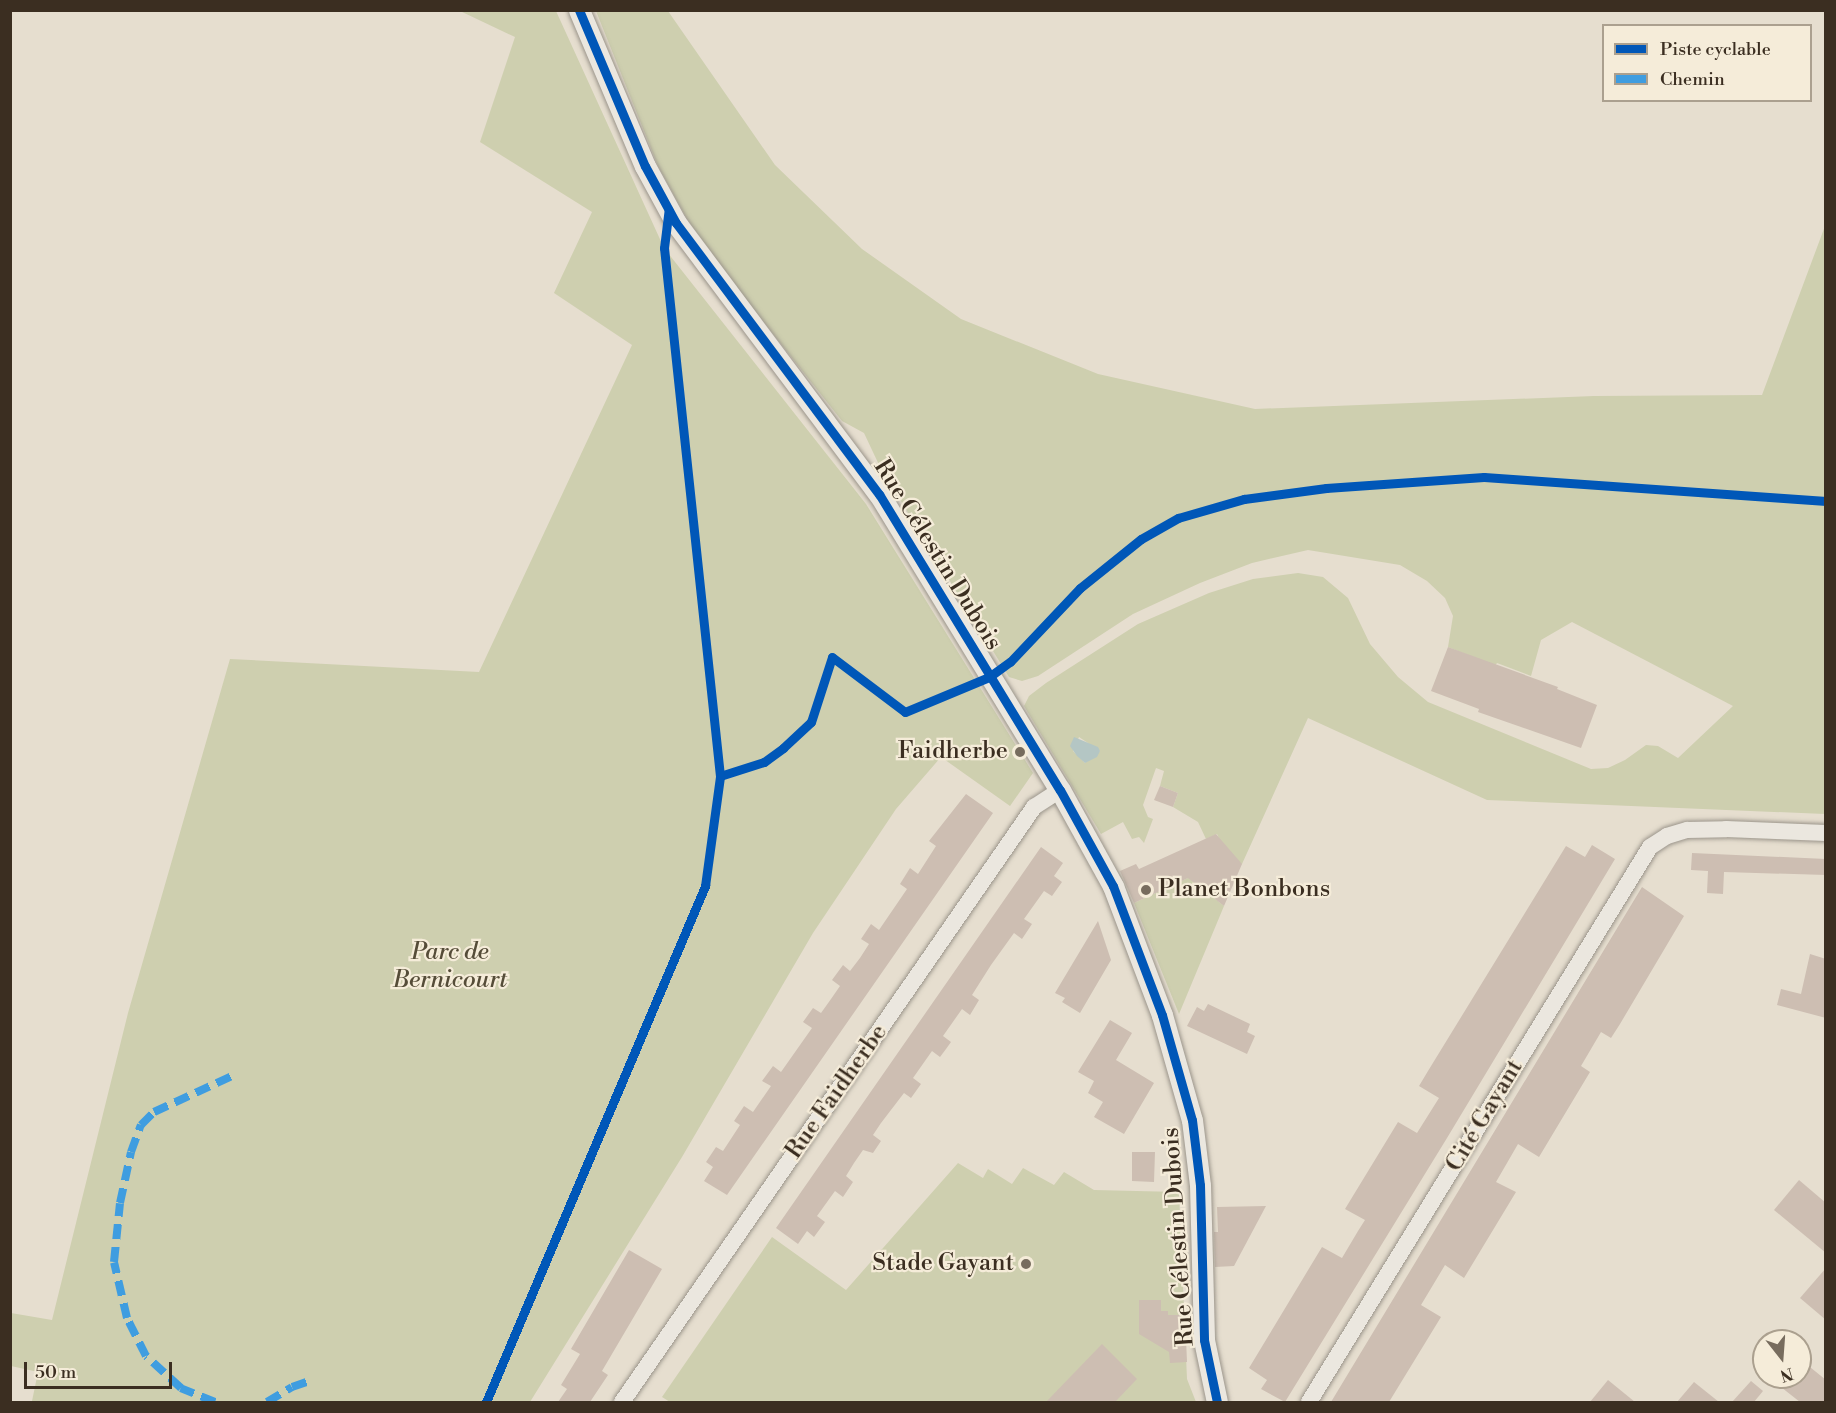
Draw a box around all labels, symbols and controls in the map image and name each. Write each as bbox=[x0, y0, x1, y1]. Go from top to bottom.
legend bbox=[1602, 24, 1812, 102]
text: Piste cyclable bbox=[1660, 38, 1771, 61]
text: Chemin bbox=[1660, 68, 1725, 91]
street label: Rue Célestin Dubois bbox=[867, 454, 1007, 656]
place label: Faidherbe bbox=[898, 738, 1008, 766]
marker: Faidherbe bbox=[1013, 745, 1027, 759]
place label: Planet Bonbons bbox=[1158, 876, 1330, 904]
marker: Planet Bonbons bbox=[1139, 883, 1153, 897]
park label: Parc de Bernicourt bbox=[393, 939, 507, 995]
street label: Rue Faidherbe bbox=[780, 1019, 894, 1165]
street label: Cité Gayant bbox=[1440, 1055, 1530, 1177]
street label: Rue Célestin Dubois bbox=[1157, 1127, 1201, 1347]
place label: Stade Gayant bbox=[872, 1250, 1014, 1278]
marker: Stade Gayant bbox=[1019, 1257, 1033, 1271]
north arrow bbox=[1752, 1329, 1812, 1389]
scale bar bbox=[27, 1350, 176, 1388]
text: 50 m bbox=[35, 1361, 76, 1384]
text: N bbox=[1778, 1363, 1796, 1386]

